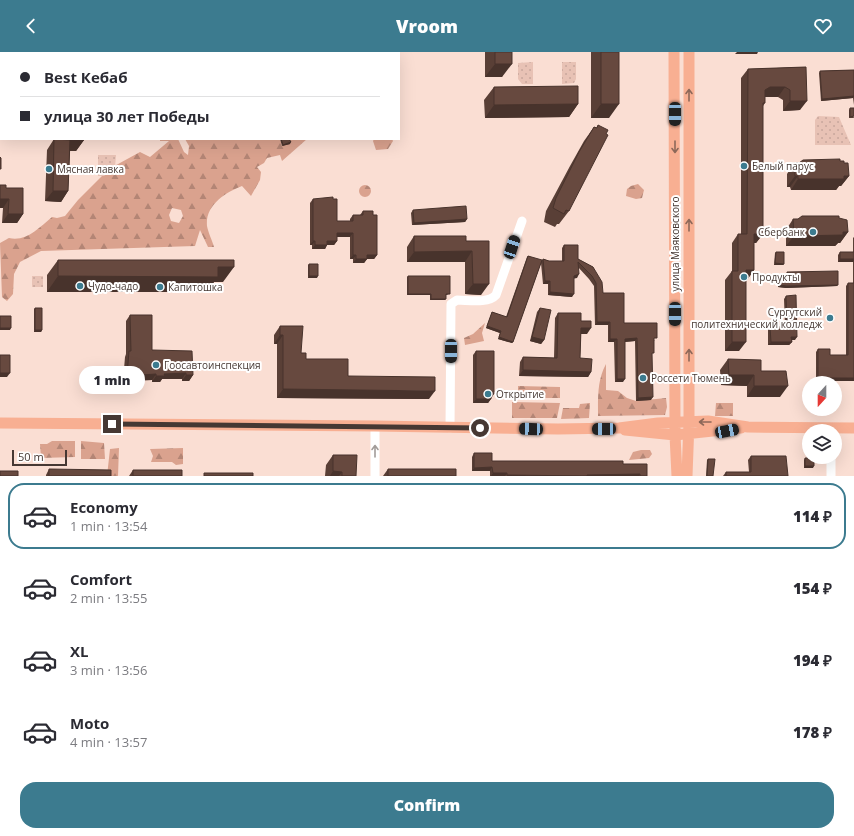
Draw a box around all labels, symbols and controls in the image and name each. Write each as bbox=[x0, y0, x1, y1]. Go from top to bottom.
text: Vroom bbox=[396, 14, 458, 38]
icon: back bbox=[20, 15, 42, 37]
icon: heart bbox=[812, 15, 834, 37]
text: Best Кебаб bbox=[44, 67, 127, 87]
one-way arrow bbox=[685, 89, 693, 102]
car bbox=[669, 102, 681, 126]
text: улица 30 лет Победы bbox=[44, 106, 209, 126]
one-way arrow bbox=[671, 140, 679, 153]
place label: Белый парус bbox=[752, 159, 814, 173]
marker: Белый парус bbox=[739, 161, 749, 171]
place label: Мясная лавка bbox=[57, 162, 124, 176]
marker: Мясная лавка bbox=[44, 164, 54, 174]
street label: улица Маяковского bbox=[668, 197, 682, 291]
one-way arrow bbox=[685, 219, 693, 232]
place label: Сбербанк bbox=[758, 225, 806, 239]
marker: Сбербанк bbox=[808, 227, 818, 237]
car bbox=[503, 234, 521, 260]
place label: Продукты bbox=[752, 270, 800, 284]
marker: Продукты bbox=[739, 272, 749, 282]
place label: Чудо-чадо bbox=[88, 279, 138, 293]
place label: Капитошка bbox=[168, 280, 223, 294]
marker: Чудо-чадо bbox=[75, 281, 85, 291]
marker: Капитошка bbox=[155, 282, 165, 292]
car bbox=[669, 302, 681, 326]
place label: Сургутский политехнический колледж bbox=[691, 305, 823, 331]
marker: Сургутский политехнический колледж bbox=[825, 313, 835, 323]
car bbox=[445, 339, 457, 363]
one-way arrow bbox=[685, 349, 693, 362]
place label: Гоосавтоинспекция bbox=[164, 358, 261, 372]
marker: Гоосавтоинспекция bbox=[151, 360, 161, 370]
callout: 1 min bbox=[79, 366, 145, 394]
text: 1 min bbox=[94, 371, 130, 389]
place label: Россети Тюмень bbox=[651, 371, 731, 385]
marker: Россети Тюмень bbox=[638, 373, 648, 383]
north arrow bbox=[802, 376, 842, 416]
map controls bbox=[802, 376, 842, 464]
place label: Открытие bbox=[496, 387, 545, 401]
marker: Открытие bbox=[483, 389, 493, 399]
route end bbox=[103, 415, 121, 433]
one-way arrow bbox=[699, 418, 712, 426]
route start bbox=[471, 419, 489, 437]
car bbox=[519, 423, 543, 435]
car bbox=[592, 423, 616, 435]
car bbox=[714, 423, 740, 439]
button: layers bbox=[802, 424, 842, 464]
one-way arrow bbox=[371, 445, 379, 458]
scale bar bbox=[12, 448, 67, 467]
text: 50 m bbox=[18, 449, 44, 464]
text: Economy bbox=[70, 497, 138, 517]
icon: car bbox=[22, 498, 58, 534]
text: 114 ₽ bbox=[793, 506, 832, 526]
text: 1 min · 13:54 bbox=[70, 517, 147, 535]
text: Comfort bbox=[70, 569, 132, 589]
icon: car bbox=[22, 570, 58, 606]
text: 154 ₽ bbox=[793, 578, 832, 598]
text: 2 min · 13:55 bbox=[70, 589, 147, 607]
text: XL bbox=[70, 641, 88, 661]
icon: car bbox=[22, 642, 58, 678]
text: 194 ₽ bbox=[793, 650, 832, 670]
text: 3 min · 13:56 bbox=[70, 661, 147, 679]
text: Moto bbox=[70, 713, 109, 733]
icon: car bbox=[22, 714, 58, 750]
text: 178 ₽ bbox=[793, 722, 832, 742]
text: 4 min · 13:57 bbox=[70, 733, 147, 751]
button: Confirm bbox=[20, 782, 834, 828]

